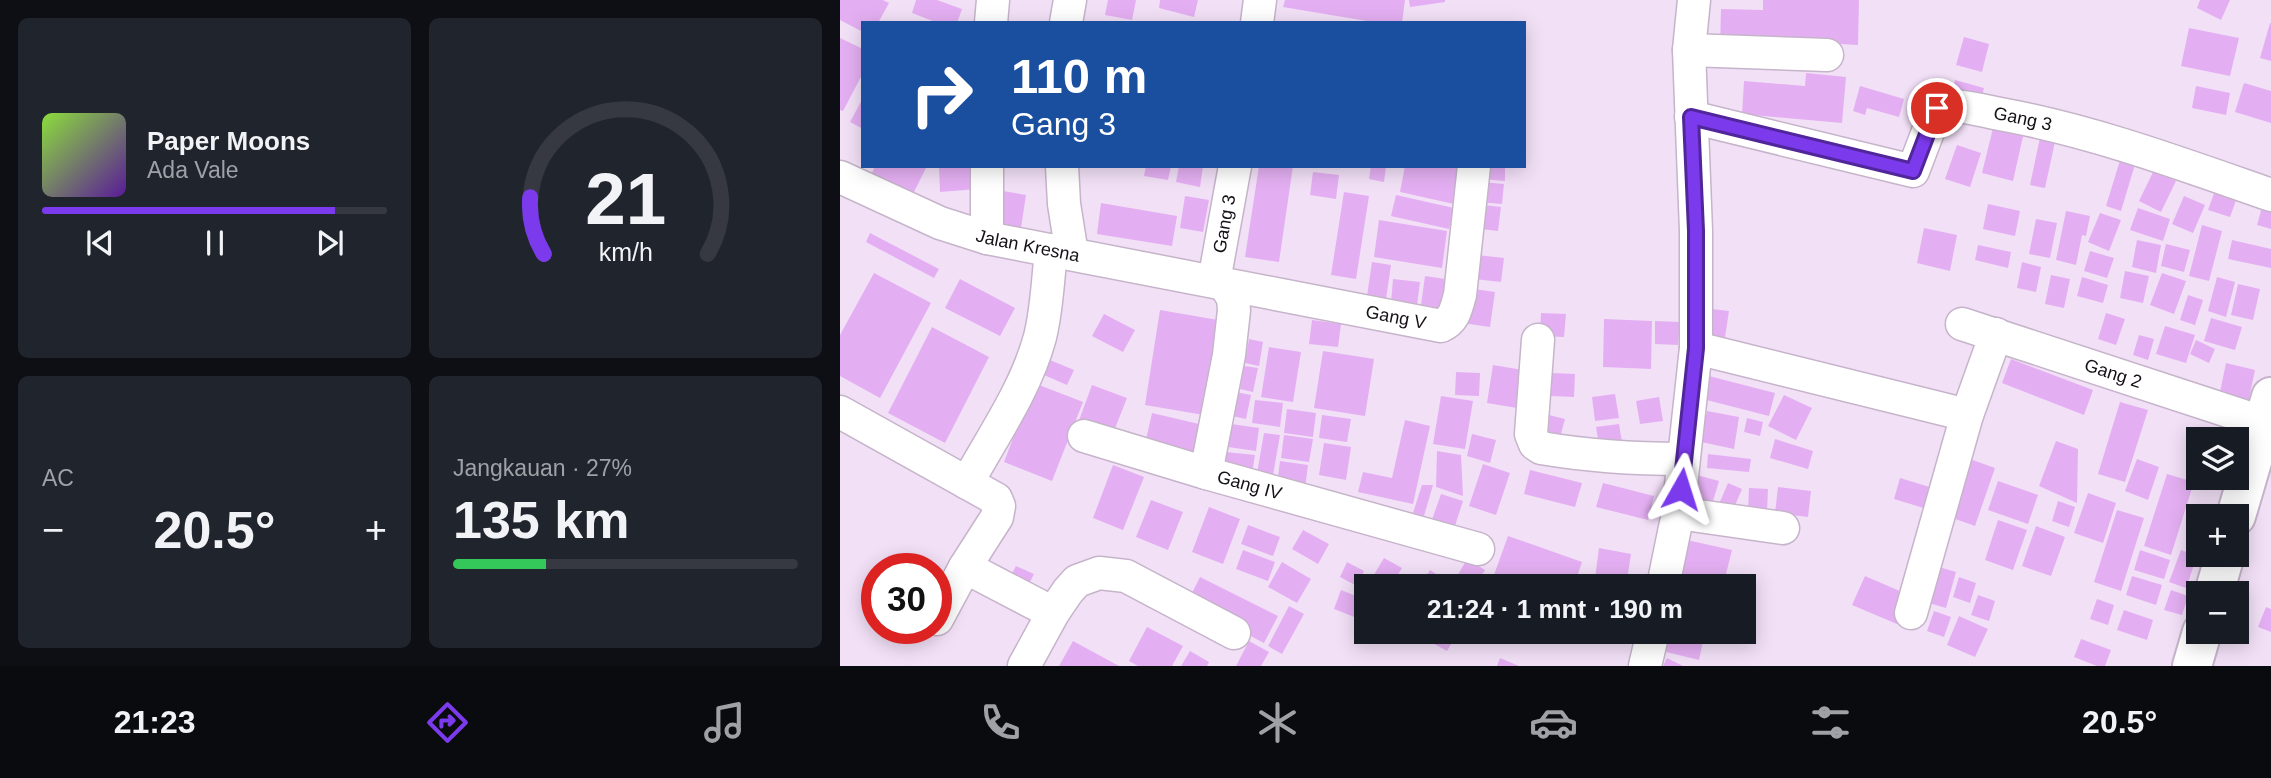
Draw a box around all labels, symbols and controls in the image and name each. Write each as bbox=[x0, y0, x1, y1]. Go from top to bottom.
icon: right bbox=[896, 49, 987, 140]
text: 110 m bbox=[1011, 49, 1147, 103]
pin bbox=[1907, 78, 1967, 138]
icon: arrive bbox=[1918, 89, 1956, 127]
street label: Gang 3 bbox=[1992, 103, 2054, 135]
text: Gang 3 bbox=[1011, 106, 1116, 142]
text: Paper Moons bbox=[147, 126, 310, 156]
text: Ada Vale bbox=[147, 157, 239, 183]
text: 21 bbox=[585, 158, 666, 239]
street label: Gang 3 bbox=[1209, 193, 1240, 255]
icon: previous bbox=[81, 224, 119, 262]
icon: pause bbox=[196, 224, 234, 262]
icon: next bbox=[311, 224, 349, 262]
street label: Jalan Kresna bbox=[974, 225, 1082, 266]
text: km/h bbox=[598, 238, 653, 266]
street label: Gang V bbox=[1364, 302, 1428, 333]
street label: Gang 2 bbox=[2082, 355, 2144, 392]
map controls bbox=[2186, 427, 2249, 644]
button: layers bbox=[2186, 427, 2249, 490]
position arrow bbox=[1644, 452, 1718, 526]
text: Jangkauan · 27% bbox=[453, 455, 632, 481]
text: AC bbox=[42, 465, 74, 491]
street label: Gang IV bbox=[1215, 467, 1284, 504]
text: 135 km bbox=[453, 491, 629, 549]
text: 20.5° bbox=[153, 501, 276, 559]
button: + bbox=[2186, 504, 2249, 567]
text: − bbox=[42, 509, 64, 551]
text: + bbox=[365, 509, 387, 551]
speed limit sign: 30 bbox=[861, 553, 952, 644]
button: − bbox=[2186, 581, 2249, 644]
text: 21:24 · 1 mnt · 190 m bbox=[1427, 594, 1683, 624]
icon: directions bbox=[423, 698, 472, 747]
icon: music bbox=[700, 698, 749, 747]
icon: phone bbox=[976, 698, 1025, 747]
icon: climate bbox=[1253, 698, 1302, 747]
icon: car bbox=[1529, 698, 1578, 747]
icon: filters bbox=[1806, 698, 1855, 747]
text: 21:23 bbox=[114, 704, 196, 740]
text: 20.5° bbox=[2082, 704, 2157, 740]

